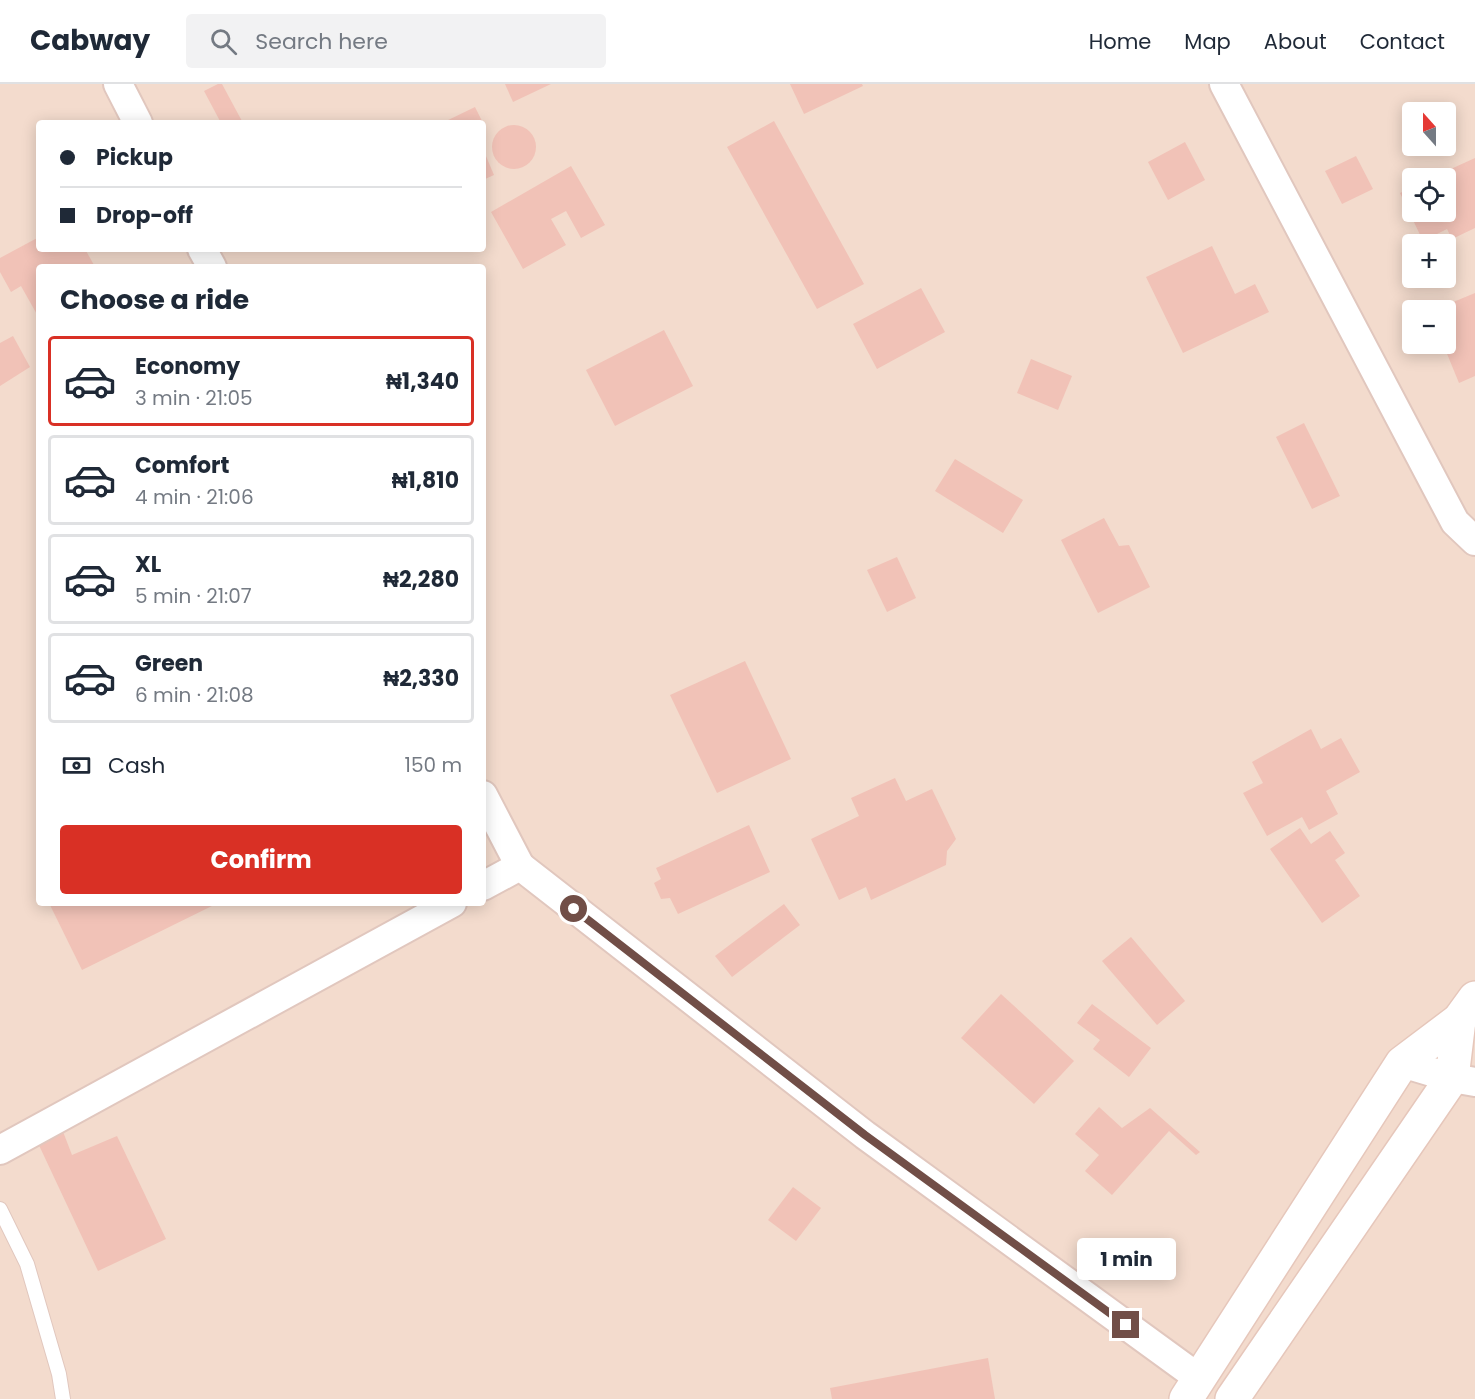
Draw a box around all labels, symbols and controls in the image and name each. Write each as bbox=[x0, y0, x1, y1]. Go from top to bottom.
search box bbox=[186, 14, 606, 68]
text: Cabway bbox=[30, 21, 150, 60]
icon: search bbox=[207, 25, 240, 58]
text: Search here bbox=[255, 26, 388, 57]
text: Home bbox=[1089, 27, 1151, 56]
text: Map bbox=[1184, 27, 1231, 56]
text: About bbox=[1264, 27, 1327, 56]
text: Contact bbox=[1360, 27, 1445, 56]
north arrow bbox=[1402, 102, 1456, 156]
map controls bbox=[1402, 102, 1456, 354]
text: Pickup bbox=[96, 142, 173, 173]
button: locate bbox=[1402, 168, 1456, 222]
text: Drop-off bbox=[96, 200, 193, 231]
button: + bbox=[1402, 234, 1456, 288]
text: Choose a ride bbox=[60, 281, 249, 318]
button: − bbox=[1402, 300, 1456, 354]
text: Economy bbox=[135, 351, 240, 382]
icon: car bbox=[63, 354, 117, 408]
text: ₦1,340 bbox=[386, 366, 459, 397]
text: 3 min · 21:05 bbox=[135, 384, 253, 412]
text: Comfort bbox=[135, 450, 229, 481]
icon: car bbox=[63, 453, 117, 507]
text: ₦1,810 bbox=[392, 465, 459, 496]
text: 4 min · 21:06 bbox=[135, 483, 254, 511]
text: XL bbox=[135, 549, 161, 580]
icon: car bbox=[63, 552, 117, 606]
text: ₦2,280 bbox=[383, 564, 459, 595]
text: 5 min · 21:07 bbox=[135, 582, 252, 610]
text: Green bbox=[135, 648, 203, 679]
icon: car bbox=[63, 651, 117, 705]
text: ₦2,330 bbox=[383, 663, 459, 694]
text: 6 min · 21:08 bbox=[135, 681, 254, 709]
icon: cash bbox=[60, 749, 93, 782]
text: Cash bbox=[108, 750, 165, 781]
text: 150 m bbox=[405, 751, 462, 779]
button: Confirm bbox=[60, 825, 462, 894]
route start bbox=[560, 895, 587, 922]
callout: 1 min bbox=[1076, 1238, 1176, 1280]
text: 1 min bbox=[1100, 1245, 1153, 1273]
route end bbox=[1112, 1311, 1139, 1338]

